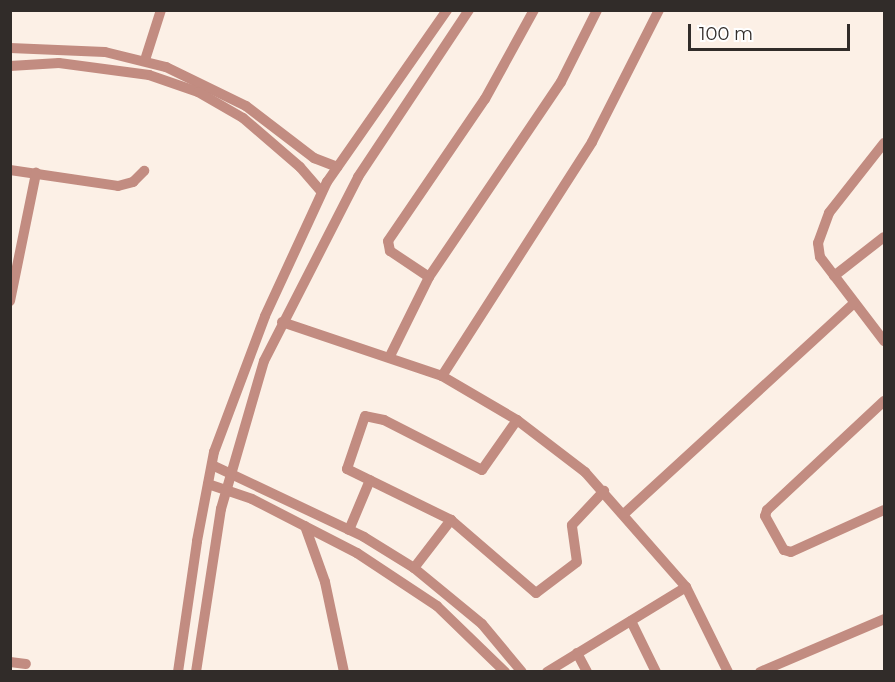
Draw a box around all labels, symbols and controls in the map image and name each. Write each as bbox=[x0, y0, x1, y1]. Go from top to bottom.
scale bar bbox=[691, 12, 853, 50]
text: 100 m bbox=[699, 23, 753, 45]

